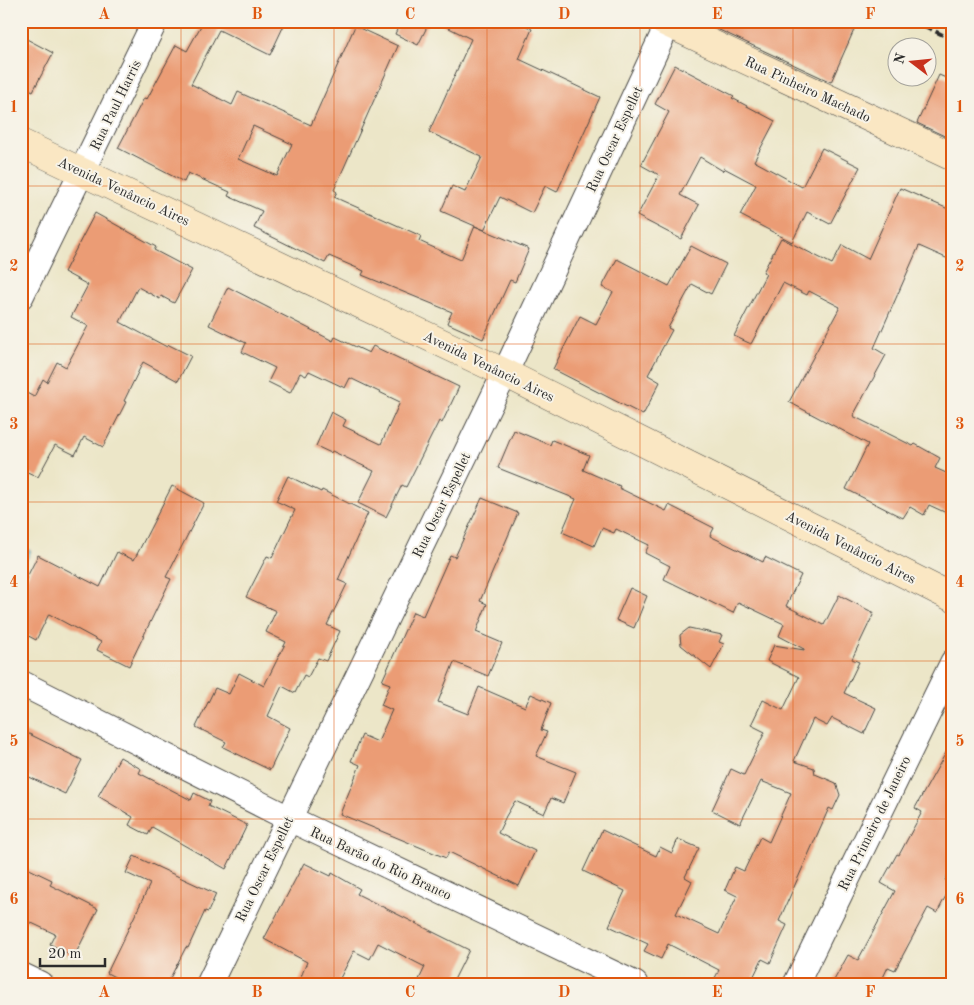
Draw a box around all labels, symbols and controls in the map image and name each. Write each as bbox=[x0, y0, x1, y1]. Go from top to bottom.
text: A bbox=[98, 7, 110, 23]
text: B bbox=[251, 7, 263, 23]
text: C bbox=[405, 7, 415, 23]
text: D bbox=[558, 7, 570, 23]
text: E bbox=[711, 7, 723, 23]
text: F bbox=[865, 7, 876, 23]
north arrow bbox=[886, 38, 936, 88]
text: N bbox=[892, 51, 909, 66]
street label: Rua Pinheiro Machado bbox=[742, 55, 873, 125]
street label: Rua Paul Harris bbox=[88, 58, 144, 153]
street label: Rua Oscar Espellet bbox=[584, 84, 646, 195]
text: 1 bbox=[9, 100, 19, 116]
text: 1 bbox=[955, 100, 965, 116]
street label: Avenida Venâncio Aires bbox=[55, 155, 192, 229]
text: 2 bbox=[9, 259, 19, 275]
text: 2 bbox=[955, 259, 965, 275]
street label: Avenida Venâncio Aires bbox=[421, 329, 556, 405]
text: 3 bbox=[9, 417, 19, 433]
text: 3 bbox=[955, 417, 965, 433]
street label: Rua Oscar Espellet bbox=[410, 451, 473, 560]
street label: Avenida Venâncio Aires bbox=[783, 509, 918, 587]
text: 4 bbox=[9, 575, 19, 591]
text: 4 bbox=[955, 575, 965, 591]
text: 5 bbox=[9, 734, 19, 750]
text: 5 bbox=[955, 734, 965, 750]
street label: Rua Primeiro de Janeiro bbox=[836, 754, 914, 893]
street label: Rua Oscar Espellet bbox=[233, 815, 296, 924]
street label: Rua Barão do Rio Branco bbox=[308, 825, 453, 903]
text: 6 bbox=[9, 892, 19, 908]
text: 6 bbox=[955, 892, 965, 908]
scale bar bbox=[40, 935, 105, 967]
text: 20 m bbox=[48, 947, 82, 962]
text: A bbox=[98, 985, 110, 1001]
text: B bbox=[251, 985, 263, 1001]
text: C bbox=[405, 985, 415, 1001]
text: D bbox=[558, 985, 570, 1001]
text: E bbox=[711, 985, 723, 1001]
text: F bbox=[865, 985, 876, 1001]

